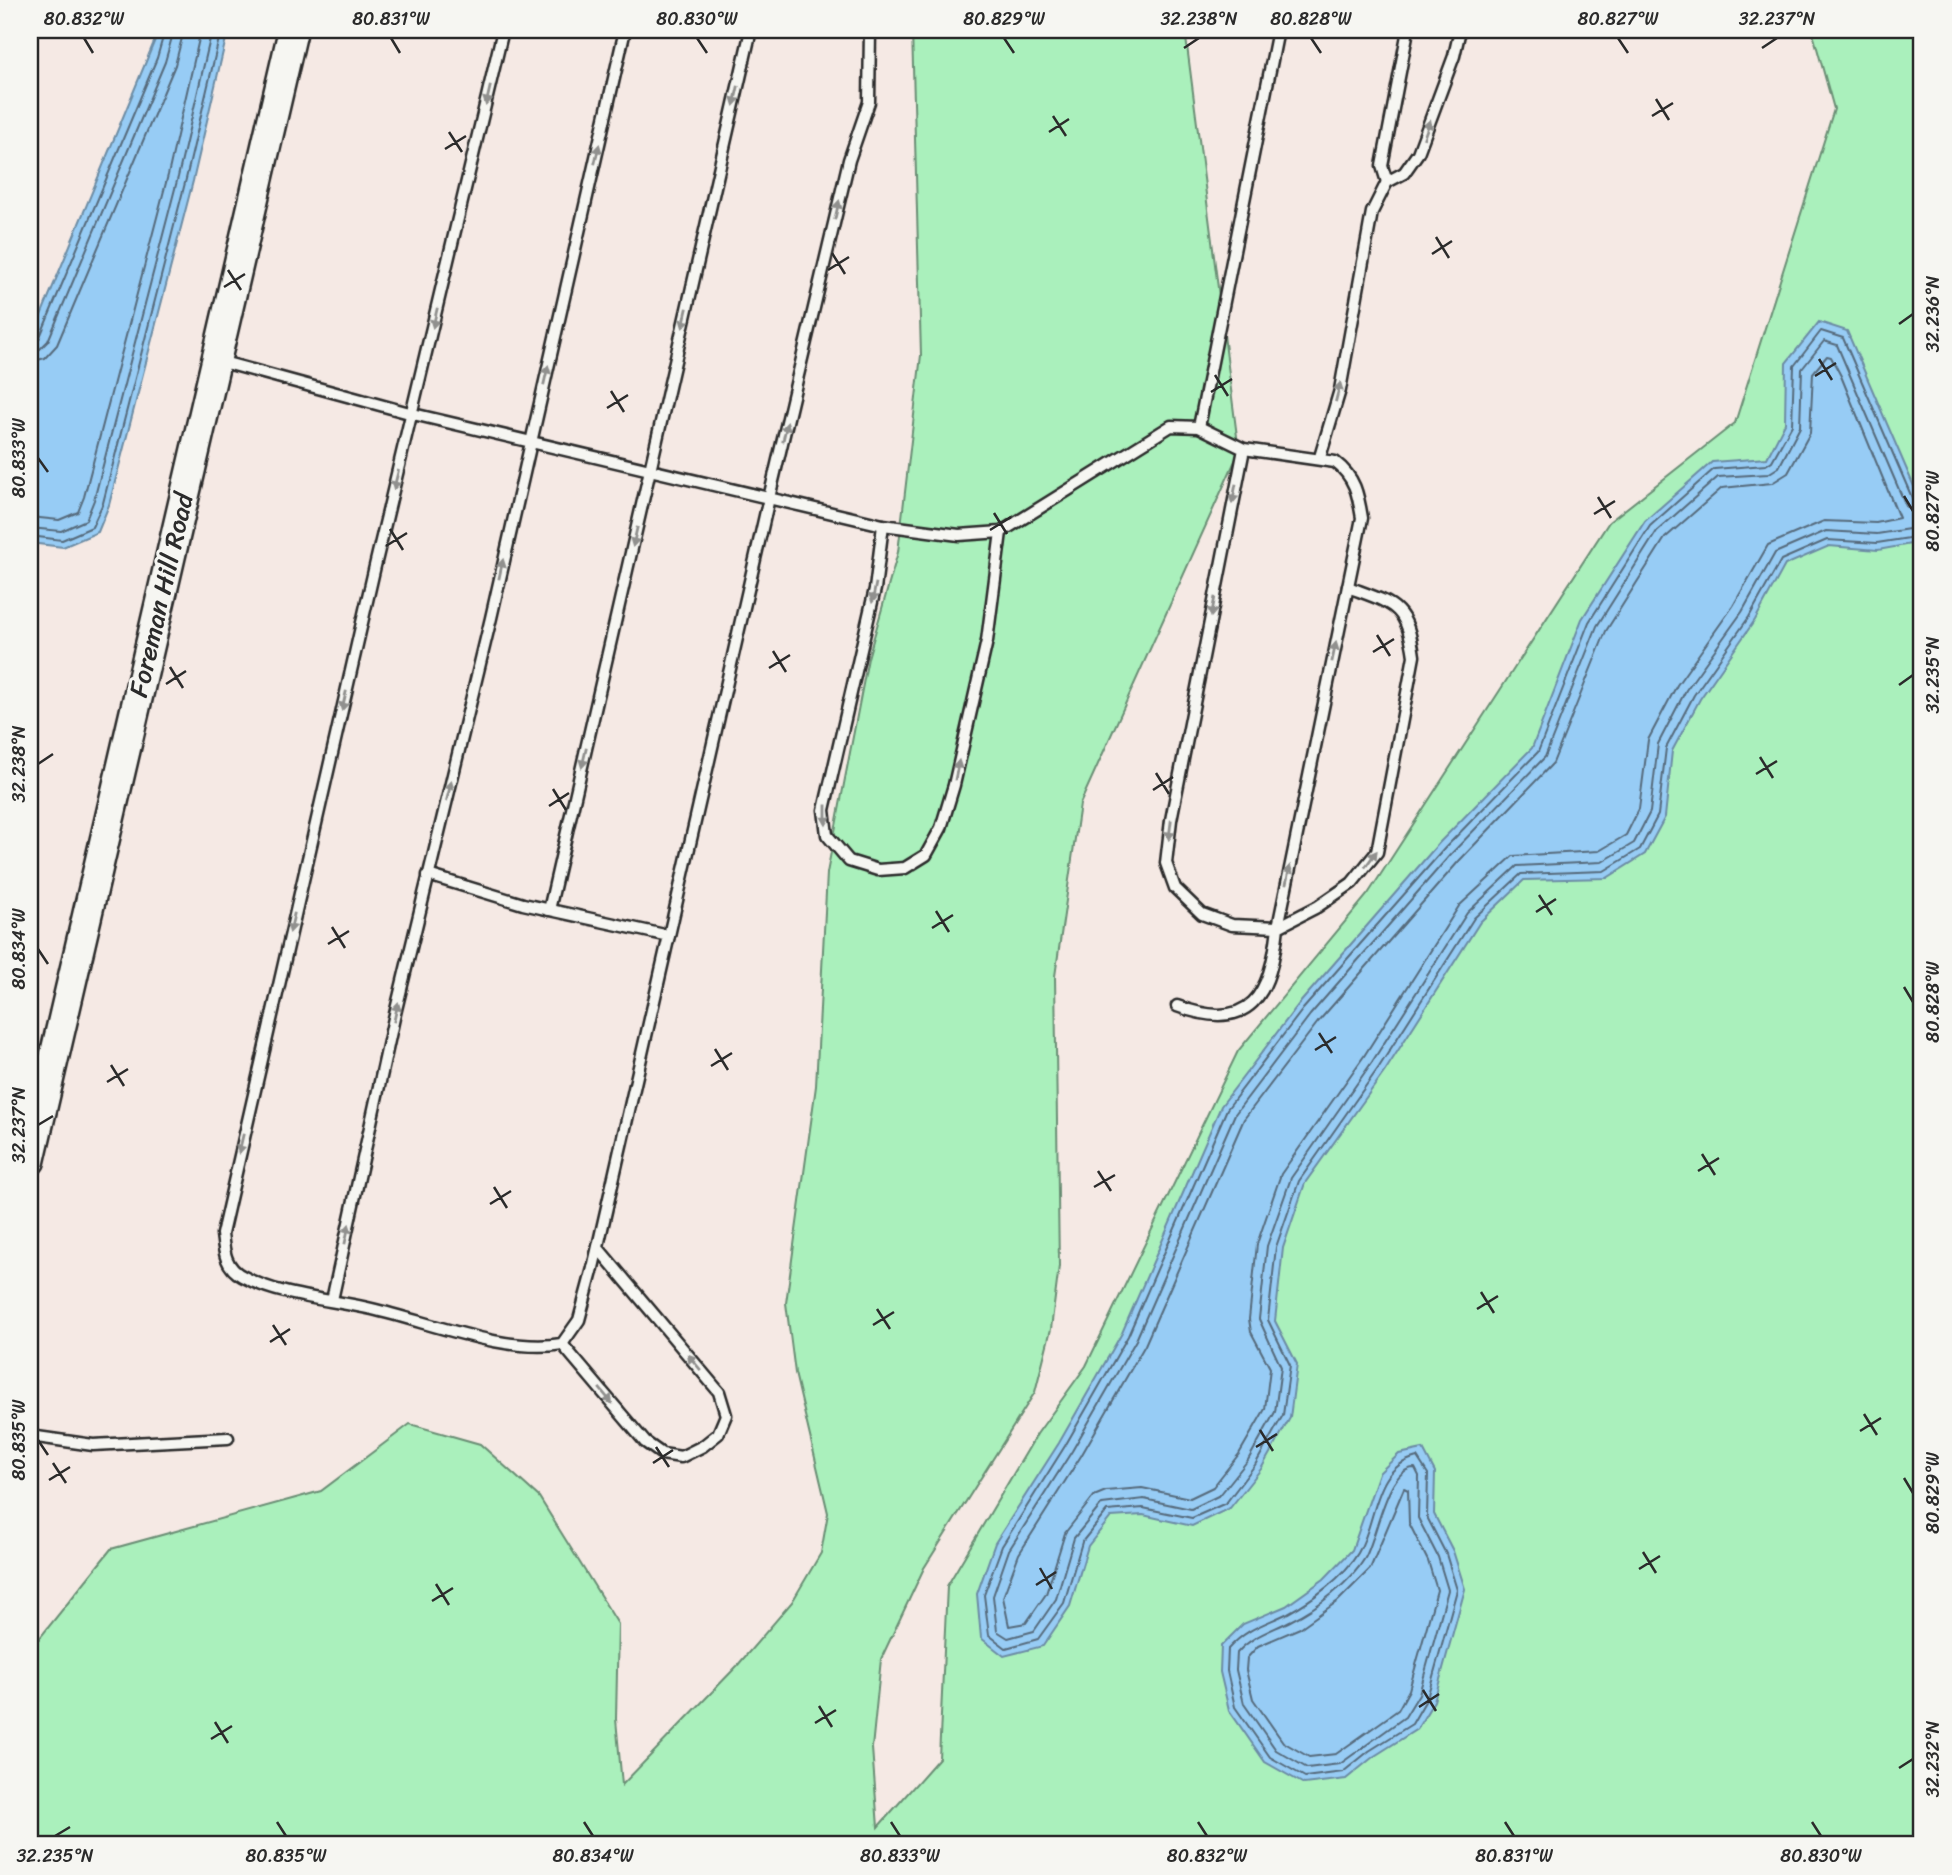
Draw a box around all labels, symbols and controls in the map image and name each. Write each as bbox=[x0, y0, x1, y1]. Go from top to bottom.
text: 80.832°W bbox=[44, 3, 125, 35]
text: 80.831°W bbox=[352, 3, 431, 35]
text: 80.830°W bbox=[656, 3, 739, 35]
text: 80.829°W bbox=[963, 3, 1046, 35]
text: 32.238°N bbox=[1160, 3, 1238, 35]
text: 80.828°W bbox=[1270, 3, 1353, 35]
text: 80.827°W bbox=[1578, 3, 1660, 35]
text: 32.237°N bbox=[1739, 3, 1816, 35]
one-way arrow bbox=[482, 85, 493, 107]
one-way arrow bbox=[730, 85, 741, 107]
one-way arrow bbox=[1422, 119, 1433, 140]
one-way arrow bbox=[591, 143, 602, 165]
one-way arrow bbox=[832, 199, 843, 221]
text: 32.236°N bbox=[1917, 275, 1949, 352]
one-way arrow bbox=[430, 307, 441, 329]
one-way arrow bbox=[679, 307, 690, 329]
one-way arrow bbox=[540, 364, 551, 386]
one-way arrow bbox=[1333, 381, 1344, 403]
text: 80.833°W bbox=[3, 417, 35, 498]
one-way arrow bbox=[780, 421, 791, 443]
one-way arrow bbox=[390, 469, 401, 491]
text: 80.827°W bbox=[1917, 469, 1949, 551]
one-way arrow bbox=[1229, 483, 1240, 505]
street label: Foreman Hill Road bbox=[115, 486, 207, 702]
one-way arrow bbox=[629, 526, 640, 548]
one-way arrow bbox=[496, 558, 507, 580]
one-way arrow bbox=[868, 582, 879, 604]
one-way arrow bbox=[1207, 596, 1218, 618]
text: 32.235°N bbox=[1917, 636, 1949, 714]
one-way arrow bbox=[1329, 641, 1340, 663]
one-way arrow bbox=[338, 690, 349, 712]
text: 32.238°N bbox=[3, 725, 35, 803]
one-way arrow bbox=[578, 747, 589, 769]
one-way arrow bbox=[952, 759, 963, 781]
one-way arrow bbox=[444, 779, 455, 801]
one-way arrow bbox=[820, 804, 832, 826]
one-way arrow bbox=[1164, 819, 1175, 841]
one-way arrow bbox=[1364, 850, 1378, 868]
one-way arrow bbox=[1283, 864, 1294, 886]
text: 80.834°W bbox=[3, 907, 35, 990]
one-way arrow bbox=[287, 912, 298, 934]
text: 80.828°W bbox=[1917, 960, 1949, 1043]
one-way arrow bbox=[391, 1001, 402, 1023]
text: 32.237°N bbox=[3, 1086, 35, 1163]
one-way arrow bbox=[235, 1133, 246, 1155]
one-way arrow bbox=[341, 1223, 352, 1245]
one-way arrow bbox=[687, 1354, 702, 1371]
one-way arrow bbox=[598, 1387, 613, 1404]
text: 80.835°W bbox=[3, 1398, 35, 1480]
text: 80.829°W bbox=[1917, 1451, 1949, 1534]
text: 32.232°N bbox=[1917, 1720, 1949, 1797]
text: 32.235°N bbox=[16, 1840, 94, 1872]
text: 80.835°W bbox=[246, 1840, 328, 1872]
text: 80.834°W bbox=[552, 1840, 635, 1872]
text: 80.833°W bbox=[860, 1840, 941, 1872]
text: 80.832°W bbox=[1167, 1840, 1248, 1872]
text: 80.831°W bbox=[1475, 1840, 1554, 1872]
text: 80.830°W bbox=[1780, 1840, 1863, 1872]

